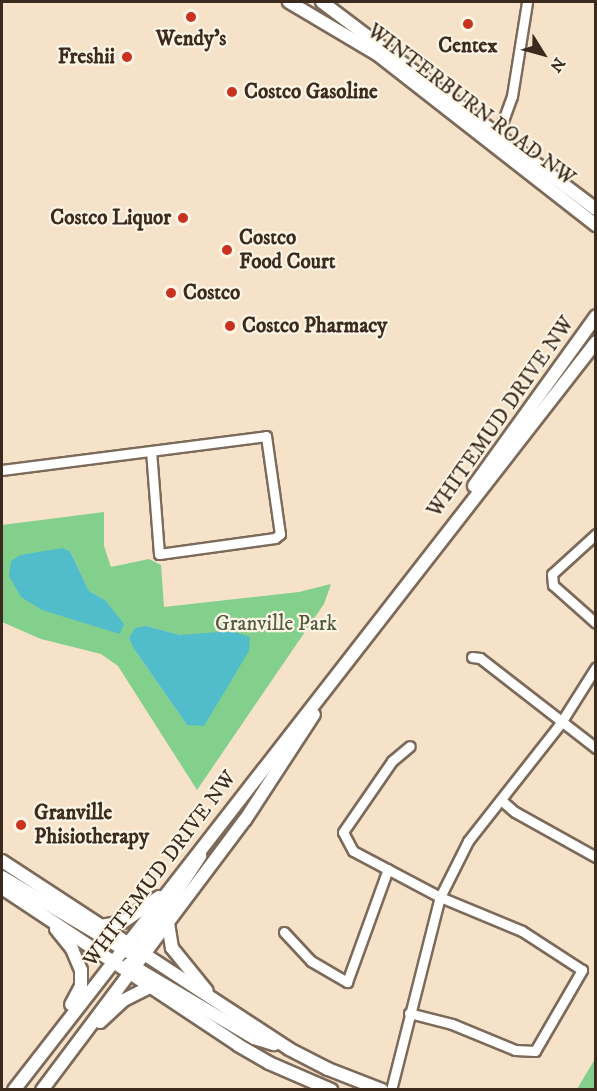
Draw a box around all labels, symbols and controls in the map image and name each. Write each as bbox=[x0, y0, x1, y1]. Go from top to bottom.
marker: Wendy's bbox=[184, 10, 198, 24]
marker: Centex bbox=[461, 17, 475, 31]
street label: WINTERBURN ROAD NW bbox=[362, 19, 580, 191]
north arrow bbox=[513, 24, 573, 84]
place label: Wendy's bbox=[156, 26, 226, 52]
place label: Centex bbox=[438, 33, 498, 59]
place label: Freshii bbox=[58, 44, 115, 70]
marker: Freshii bbox=[120, 50, 134, 64]
place label: Costco Gasoline bbox=[244, 79, 378, 105]
marker: Costco Gasoline bbox=[225, 85, 239, 99]
place label: Costco Liquor bbox=[50, 205, 171, 231]
marker: Costco Liquor bbox=[176, 211, 190, 225]
place label: Costco Food Court bbox=[239, 225, 335, 275]
marker: Costco Food Court bbox=[220, 243, 234, 257]
place label: Costco bbox=[183, 280, 240, 306]
marker: Costco bbox=[164, 286, 178, 300]
street label: WHITEMUD DRIVE NW bbox=[422, 312, 580, 522]
place label: Costco Pharmacy bbox=[242, 313, 387, 339]
marker: Costco Pharmacy bbox=[223, 319, 237, 333]
park label: Granville Park bbox=[215, 611, 337, 637]
street label: WHITEMUD DRIVE NW bbox=[78, 766, 242, 972]
place label: Granville Phisiotherapy bbox=[34, 800, 149, 850]
marker: Granville Phisiotherapy bbox=[12, 816, 30, 834]

